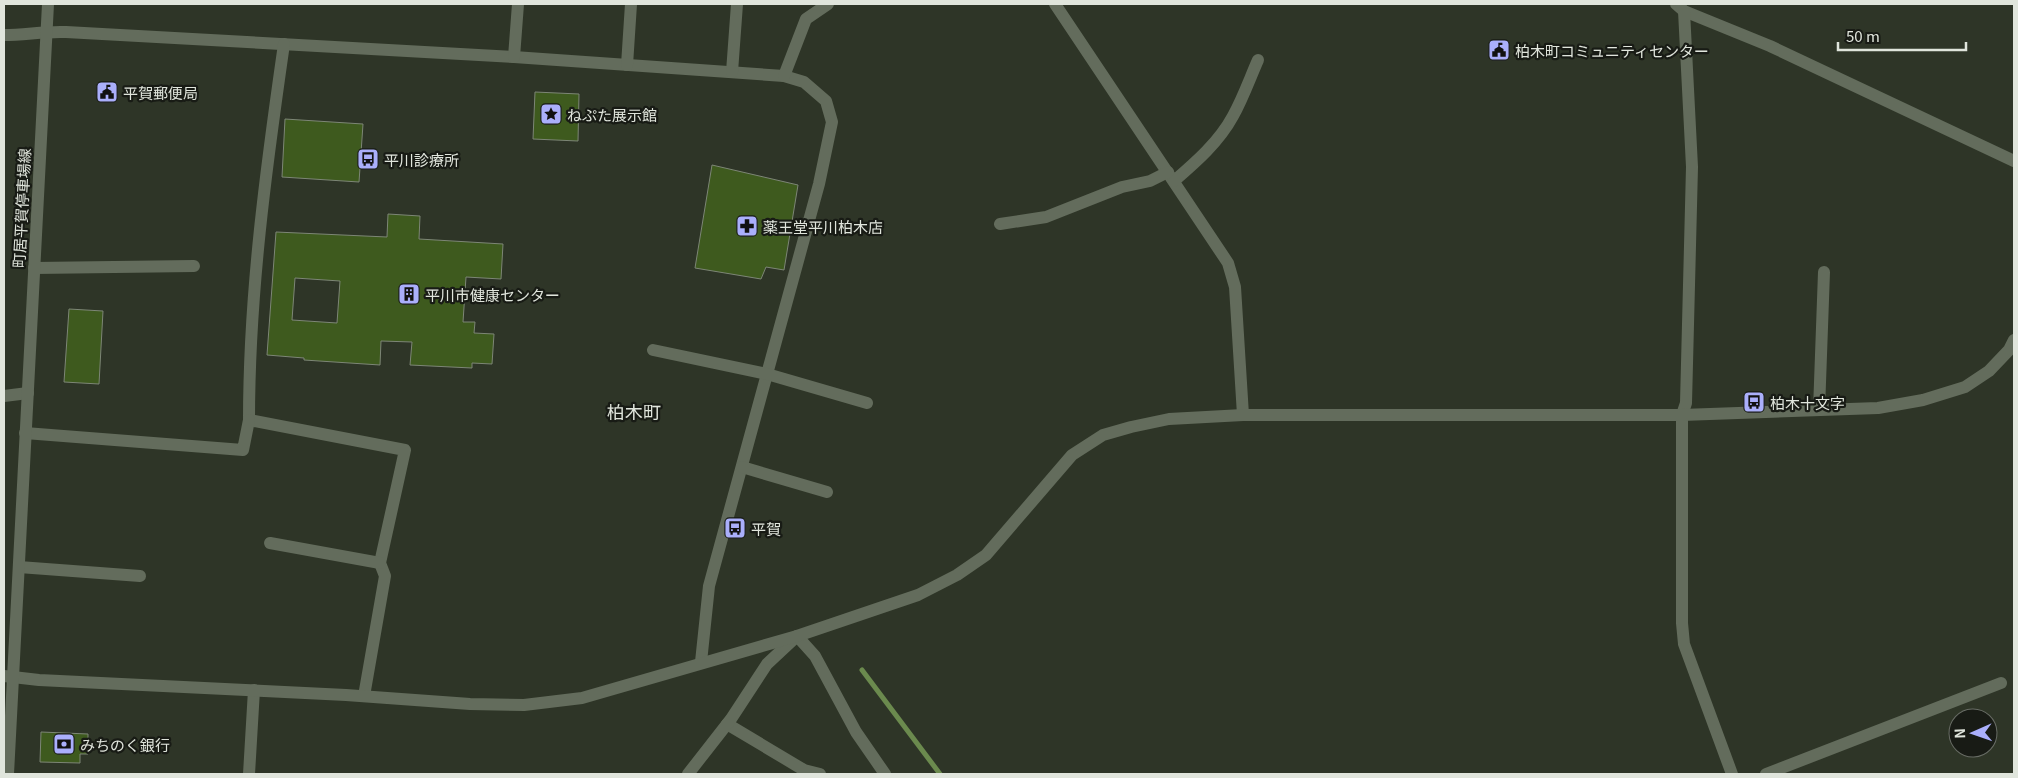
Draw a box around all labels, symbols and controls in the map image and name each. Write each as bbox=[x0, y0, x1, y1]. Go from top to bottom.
scale bar bbox=[1838, 20, 1966, 52]
text: 50 m bbox=[1846, 25, 1880, 46]
public building icon: 柏木町コミュニティセンター bbox=[1487, 38, 1511, 62]
place label: 柏木町コミュニティセンター bbox=[1515, 40, 1709, 61]
public building icon: 平賀郵便局 bbox=[95, 80, 119, 104]
place label: 平賀郵便局 bbox=[123, 82, 198, 103]
place icon: ねぷた展示館 bbox=[539, 102, 563, 126]
place label: ねぷた展示館 bbox=[567, 104, 657, 125]
bus stop icon: 平川診療所 bbox=[356, 147, 380, 171]
street label: 町居平賀停車場線 bbox=[7, 148, 35, 268]
place label: 平川診療所 bbox=[384, 149, 459, 170]
pharmacy icon: 薬王堂平川柏木店 bbox=[735, 214, 759, 238]
place label: 薬王堂平川柏木店 bbox=[763, 216, 883, 237]
building icon: 平川市健康センター bbox=[397, 282, 421, 306]
place label: 平川市健康センター bbox=[425, 284, 560, 305]
bus stop icon: 柏木十文字 bbox=[1742, 390, 1766, 414]
place label: 柏木十文字 bbox=[1770, 392, 1845, 413]
district label: 柏木町 bbox=[607, 398, 661, 424]
bus stop icon: 平賀 bbox=[723, 516, 747, 540]
place label: 平賀 bbox=[751, 518, 781, 539]
north arrow bbox=[1948, 708, 1998, 758]
text: N bbox=[1949, 728, 1969, 739]
bank icon: みちのく銀行 bbox=[52, 732, 76, 756]
place label: みちのく銀行 bbox=[80, 734, 170, 755]

